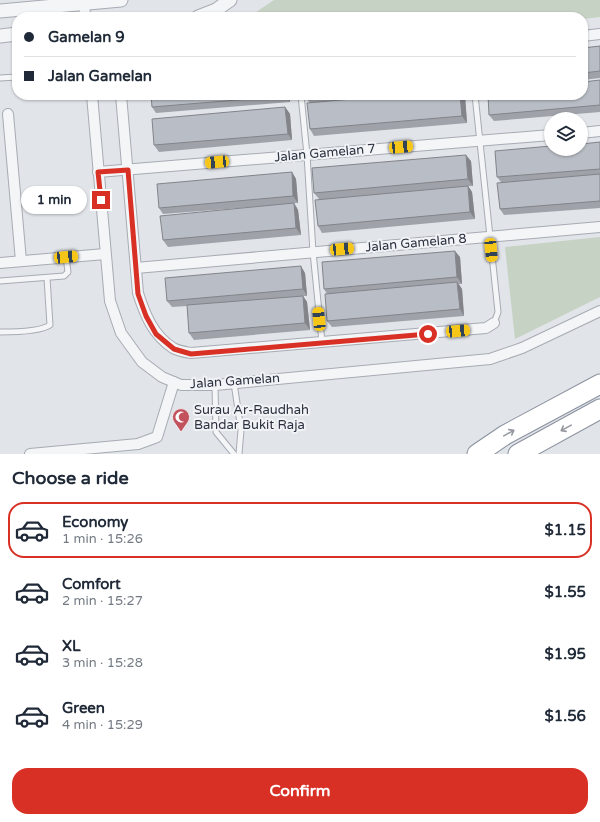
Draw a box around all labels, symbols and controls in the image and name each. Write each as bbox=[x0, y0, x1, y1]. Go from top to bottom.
text: Gamelan 9 bbox=[48, 28, 125, 46]
text: Jalan Gamelan bbox=[48, 67, 152, 85]
map controls bbox=[544, 112, 588, 156]
button: layers bbox=[544, 112, 588, 156]
car bbox=[389, 140, 413, 154]
street label: Jalan Gamelan 7 bbox=[274, 141, 376, 165]
car bbox=[205, 155, 229, 169]
callout: 1 min bbox=[21, 186, 87, 214]
route end bbox=[92, 191, 110, 209]
text: 1 min bbox=[37, 192, 71, 208]
street label: Jalan Gamelan 8 bbox=[365, 231, 467, 255]
car bbox=[484, 237, 498, 263]
car bbox=[330, 242, 354, 256]
car bbox=[54, 250, 78, 264]
car bbox=[312, 306, 326, 332]
car bbox=[446, 324, 470, 338]
route start bbox=[419, 325, 437, 343]
street label: Jalan Gamelan bbox=[189, 370, 281, 392]
place label: Surau Ar-Raudhah Bandar Bukit Raja bbox=[194, 402, 309, 433]
mosque icon: Surau Ar-Raudhah Bandar Bukit Raja bbox=[171, 407, 191, 432]
one-way arrow bbox=[560, 425, 572, 432]
one-way arrow bbox=[503, 428, 515, 436]
text: Choose a ride bbox=[12, 467, 129, 489]
icon: car bbox=[14, 512, 50, 548]
text: Economy bbox=[62, 513, 128, 531]
text: $1.15 bbox=[545, 521, 586, 539]
text: 1 min · 15:26 bbox=[62, 531, 143, 547]
icon: car bbox=[14, 574, 50, 610]
text: Comfort bbox=[62, 575, 121, 593]
text: $1.55 bbox=[545, 583, 586, 601]
text: 2 min · 15:27 bbox=[62, 593, 143, 609]
icon: car bbox=[14, 636, 50, 672]
text: XL bbox=[62, 637, 81, 655]
text: $1.95 bbox=[545, 645, 586, 663]
text: 3 min · 15:28 bbox=[62, 655, 143, 671]
icon: car bbox=[14, 698, 50, 734]
text: Green bbox=[62, 699, 105, 717]
text: $1.56 bbox=[545, 707, 586, 725]
text: 4 min · 15:29 bbox=[62, 717, 143, 733]
button: Confirm bbox=[12, 768, 588, 814]

